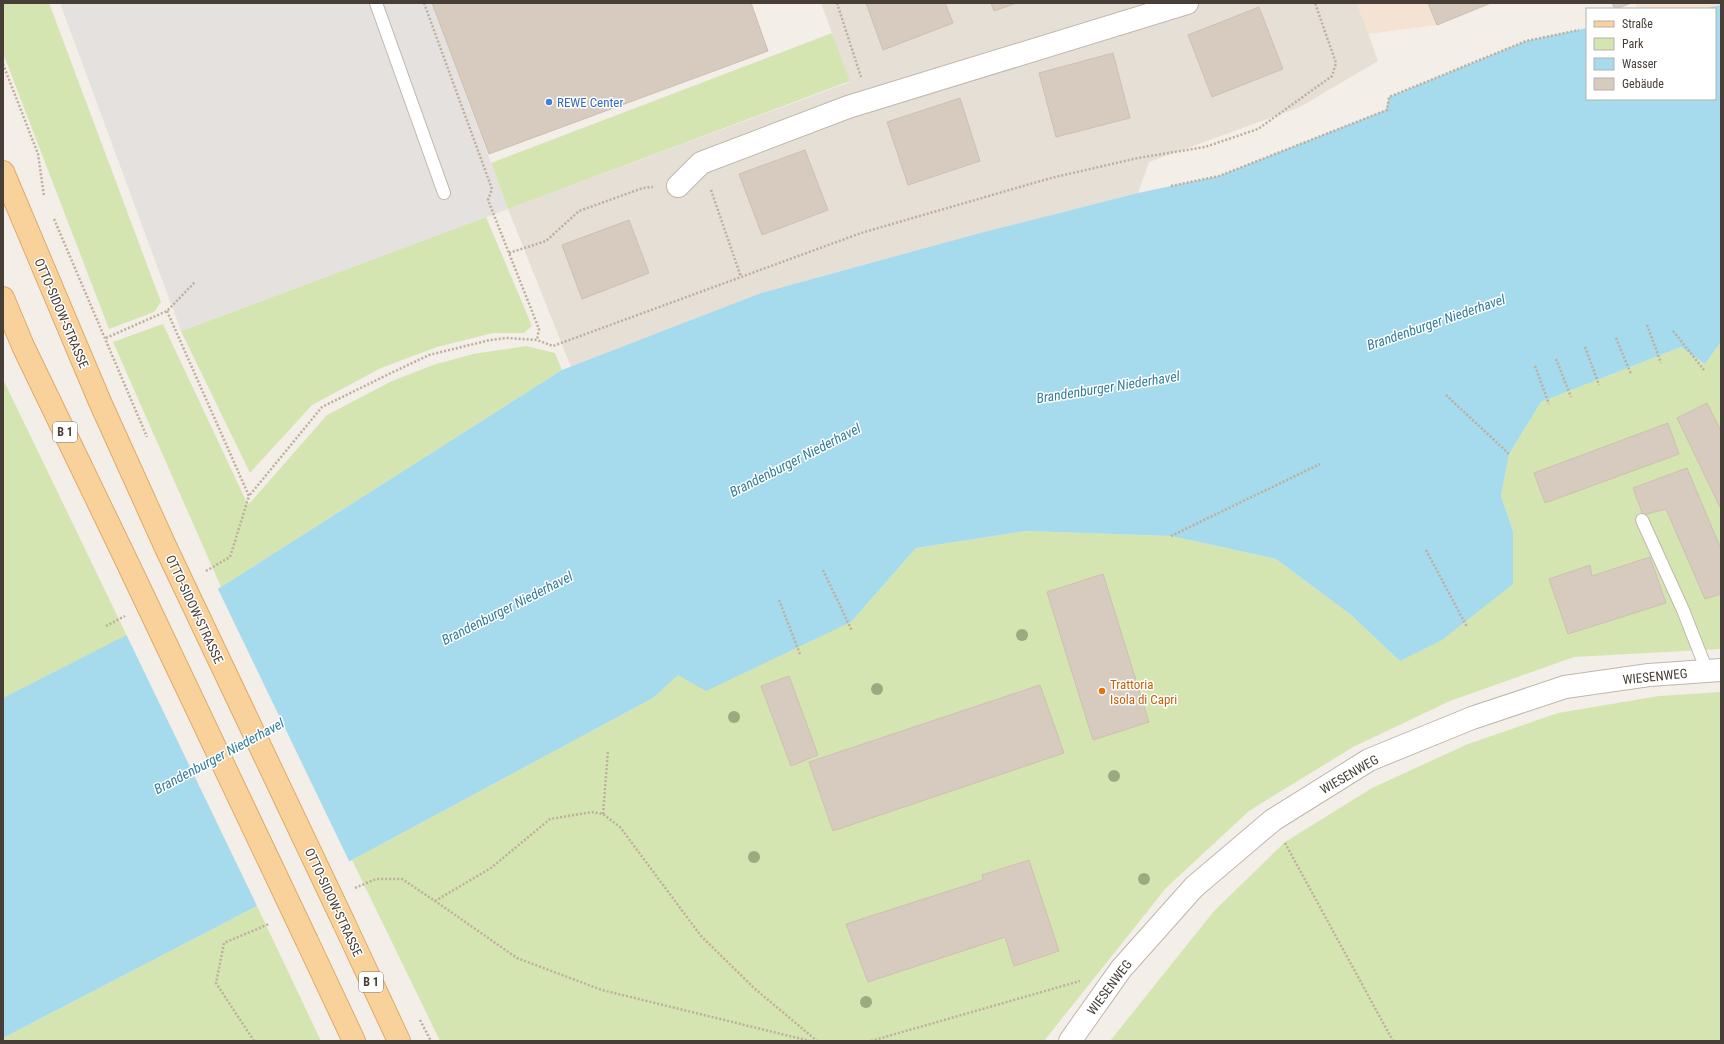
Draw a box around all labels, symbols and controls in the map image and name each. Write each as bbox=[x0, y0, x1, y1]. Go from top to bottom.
legend bbox=[1586, 8, 1716, 100]
text: Straße bbox=[1622, 17, 1653, 31]
text: Park bbox=[1622, 37, 1644, 51]
text: Wasser bbox=[1622, 57, 1657, 71]
text: Gebäude bbox=[1622, 77, 1664, 91]
place label: REWE Center bbox=[557, 95, 623, 110]
marker: REWE Center bbox=[544, 97, 554, 107]
street label: OTTO-SIDOW-STRASSE bbox=[32, 256, 91, 370]
water label: Brandenburger Niederhavel bbox=[1365, 291, 1508, 353]
water label: Brandenburger Niederhavel bbox=[1035, 368, 1182, 406]
water label: Brandenburger Niederhavel bbox=[727, 420, 864, 500]
road number: B 1 bbox=[53, 422, 77, 442]
street label: OTTO-SIDOW-STRASSE bbox=[163, 553, 226, 666]
water label: Brandenburger Niederhavel bbox=[439, 568, 576, 648]
street label: WIESENWEG bbox=[1622, 666, 1688, 687]
place label: Trattoria Isola di Capri bbox=[1110, 677, 1177, 707]
marker: Trattoria Isola di Capri bbox=[1097, 686, 1107, 696]
water label: Brandenburger Niederhavel bbox=[151, 714, 288, 797]
street label: WIESENWEG bbox=[1317, 752, 1381, 797]
street label: OTTO-SIDOW-STRASSE bbox=[302, 846, 365, 959]
street label: WIESENWEG bbox=[1084, 957, 1135, 1018]
road number: B 1 bbox=[359, 972, 383, 992]

